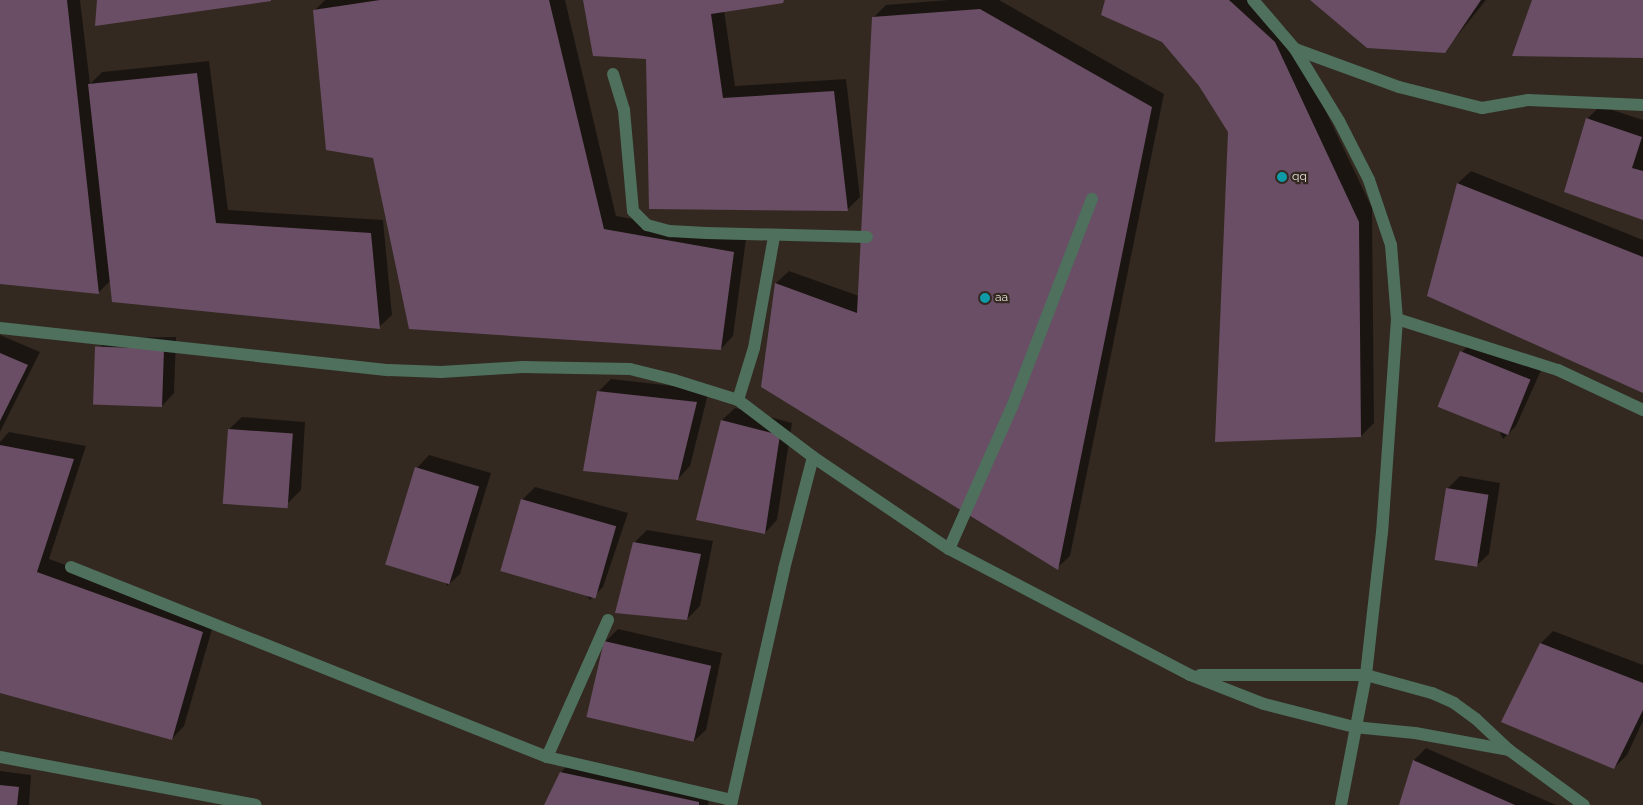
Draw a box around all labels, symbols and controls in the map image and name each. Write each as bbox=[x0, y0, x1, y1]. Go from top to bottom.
place label: qq bbox=[1292, 170, 1307, 184]
marker: qq bbox=[1276, 171, 1288, 183]
place label: aa bbox=[995, 291, 1008, 305]
marker: aa bbox=[979, 292, 991, 304]

